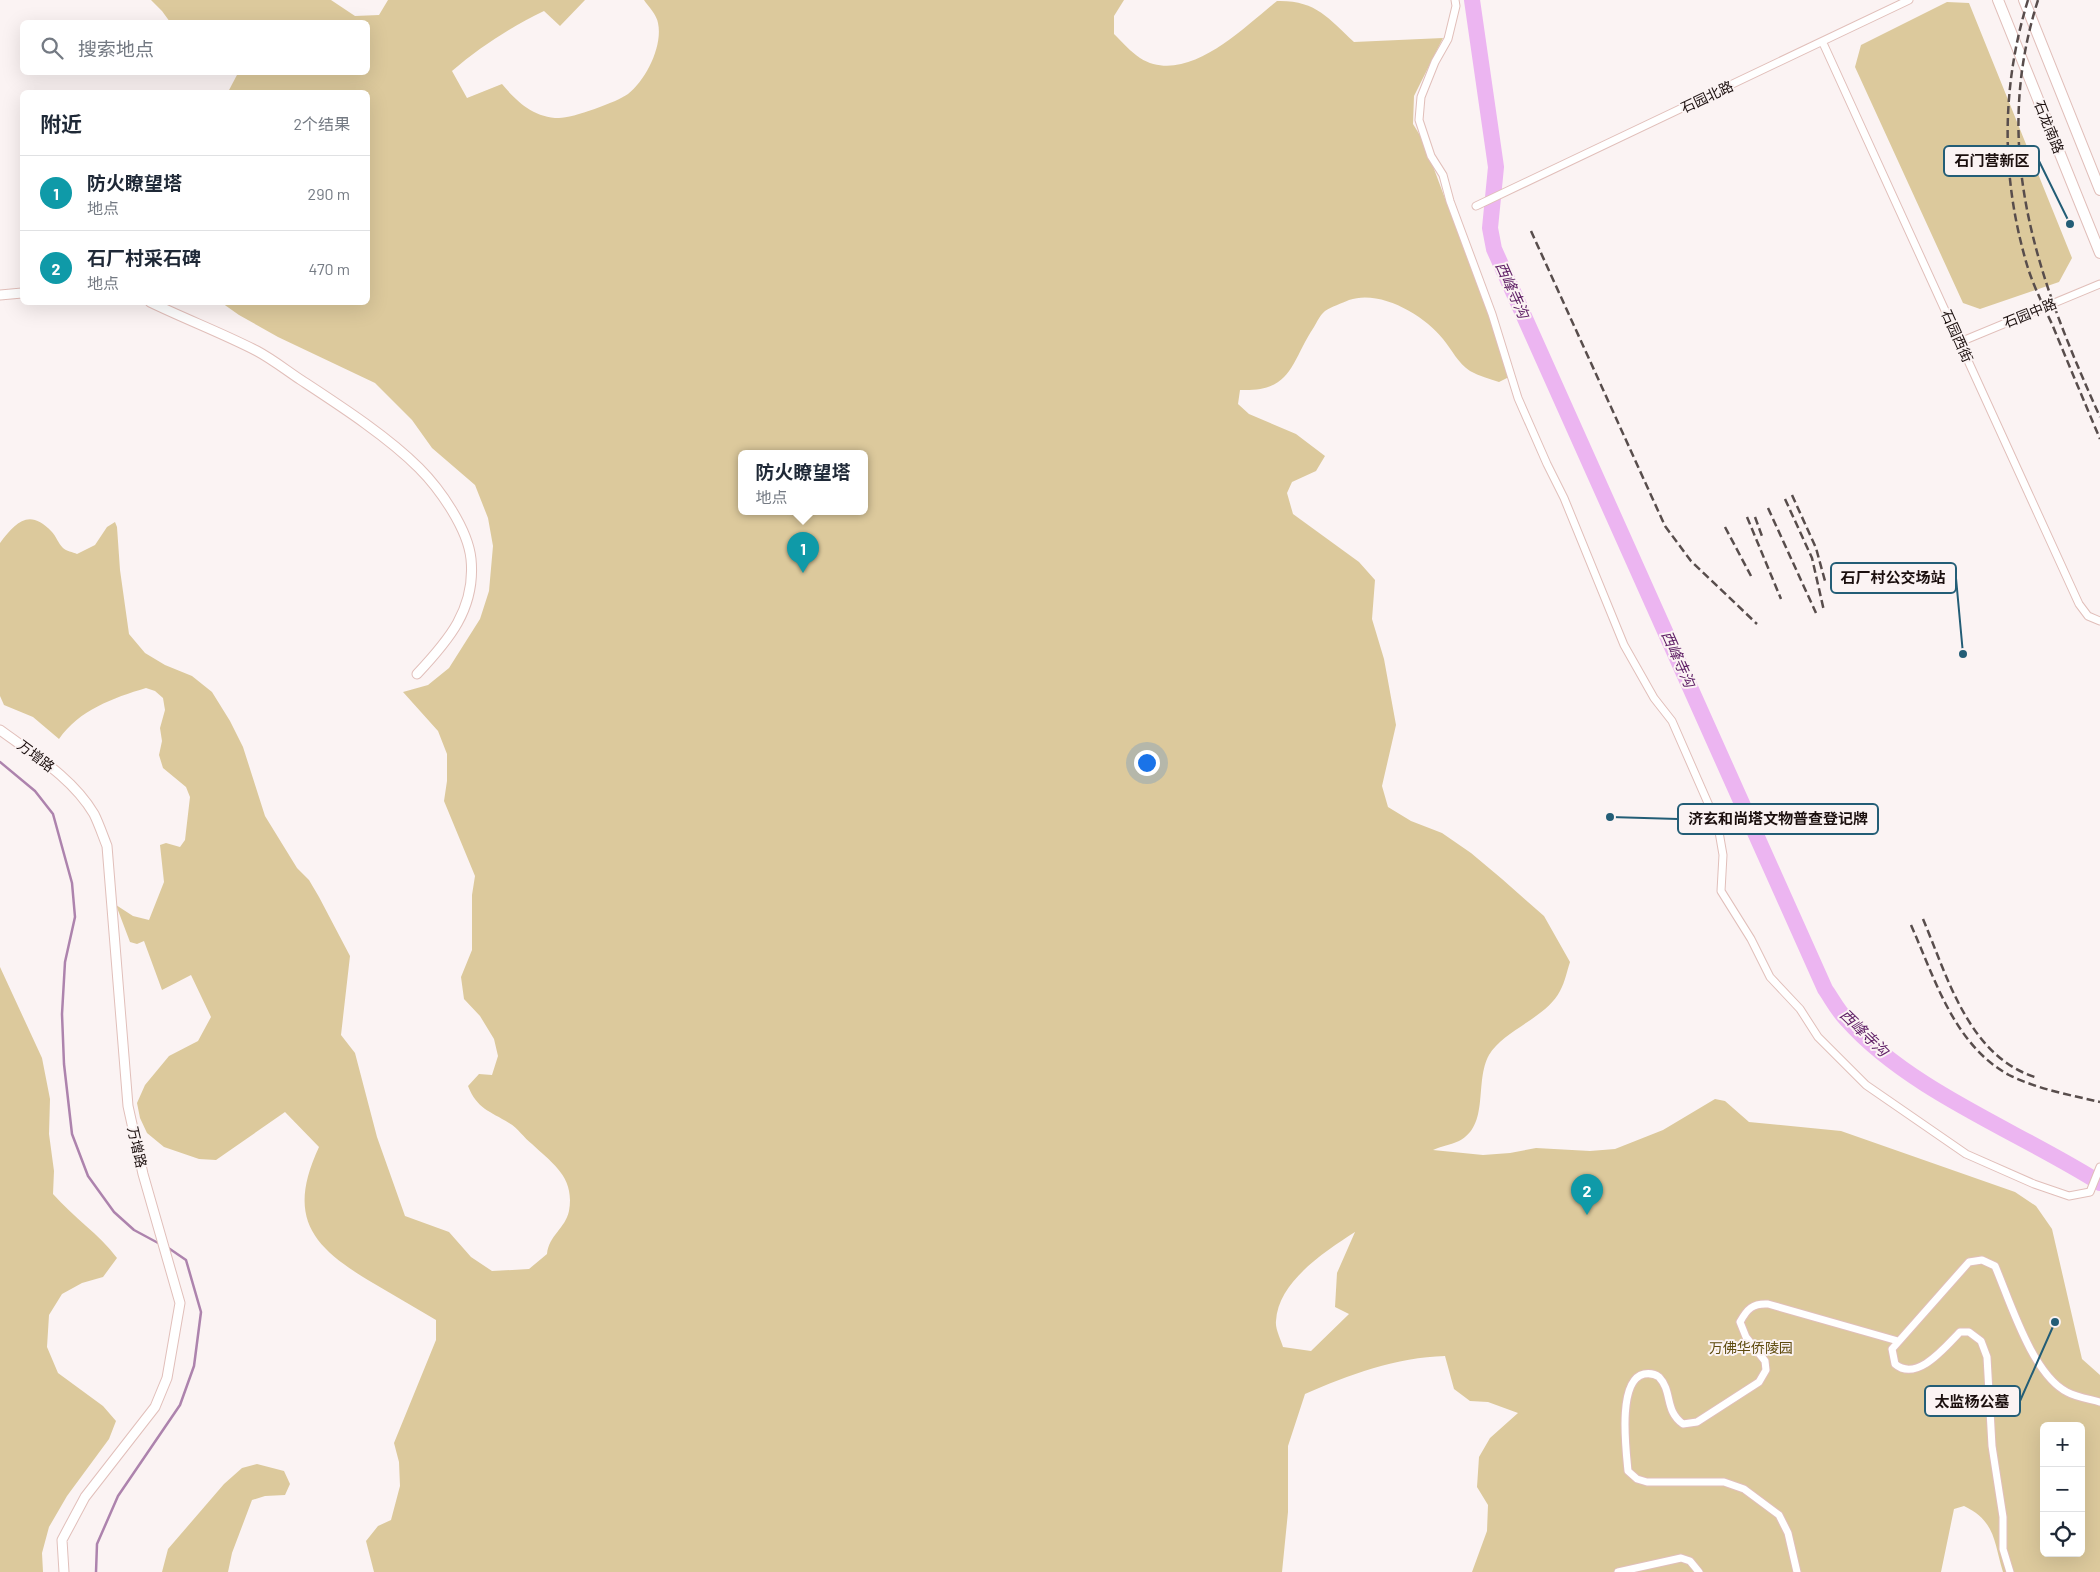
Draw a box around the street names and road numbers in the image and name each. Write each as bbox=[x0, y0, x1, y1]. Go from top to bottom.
street label: 石园北路 bbox=[1678, 77, 1736, 116]
street label: 石龙南路 bbox=[2031, 98, 2068, 156]
street label: 石园中路 bbox=[2001, 294, 2059, 331]
street label: 石园西街 bbox=[1938, 307, 1977, 365]
street label: 万增路 bbox=[14, 736, 58, 775]
street label: 万增路 bbox=[124, 1125, 150, 1169]

